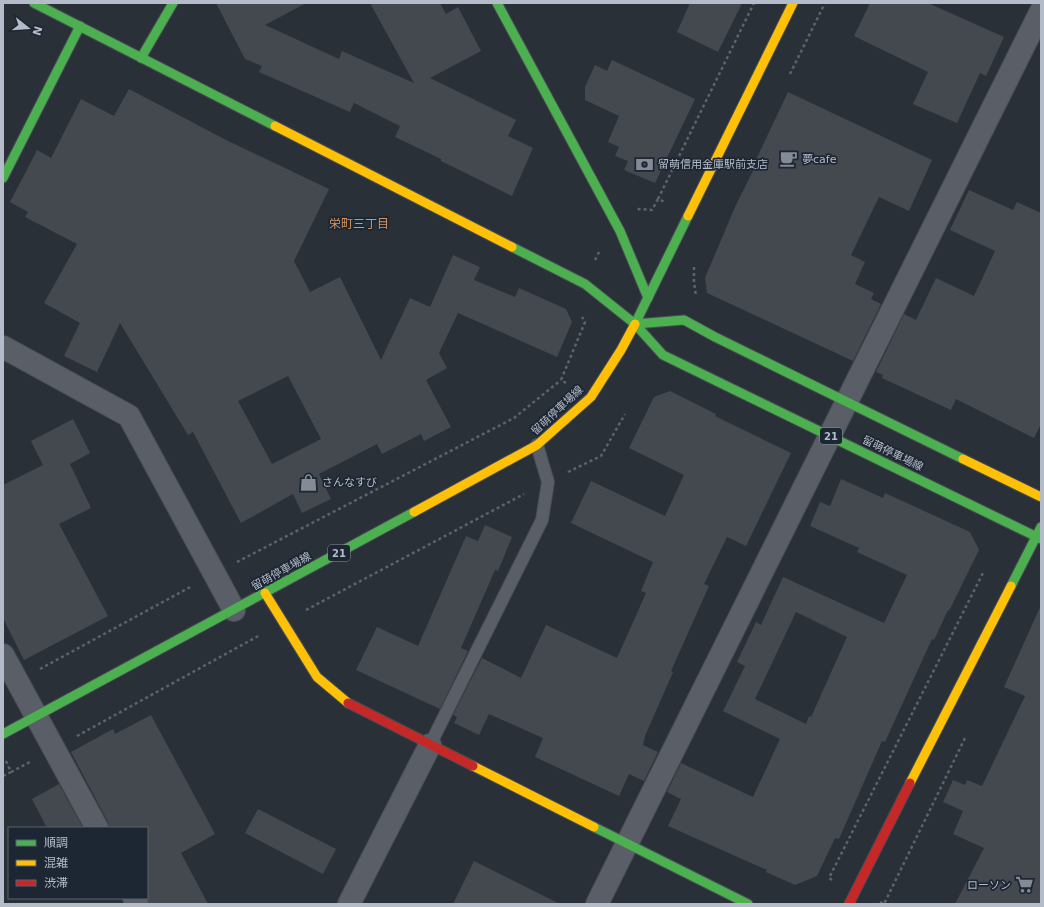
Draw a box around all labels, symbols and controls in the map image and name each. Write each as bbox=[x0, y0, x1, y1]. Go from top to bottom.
north arrow bbox=[8, 8, 48, 48]
text: N bbox=[30, 24, 45, 37]
cafe icon: 夢cafe bbox=[779, 149, 799, 169]
place label: 夢cafe bbox=[802, 153, 837, 166]
bank icon: 留萌信用金庫駅前支店 bbox=[635, 154, 655, 174]
place label: 留萌信用金庫駅前支店 bbox=[658, 158, 768, 171]
district label: 栄町三丁目 bbox=[329, 217, 389, 231]
street label: 留萌停車場線 bbox=[529, 383, 586, 438]
road number: 21 bbox=[820, 428, 842, 444]
street label: 留萌停車場線 bbox=[860, 433, 925, 474]
shop icon: さんなすび bbox=[299, 472, 319, 492]
place label: さんなすび bbox=[322, 476, 377, 489]
road number: 21 bbox=[328, 545, 350, 561]
street label: 留萌停車場線 bbox=[249, 550, 313, 593]
legend bbox=[8, 827, 148, 899]
text: 順調 bbox=[44, 836, 68, 850]
text: 混雑 bbox=[44, 856, 68, 870]
supermarket icon: ローソン bbox=[1014, 875, 1034, 895]
text: 渋滞 bbox=[44, 876, 68, 890]
place label: ローソン bbox=[967, 879, 1011, 892]

